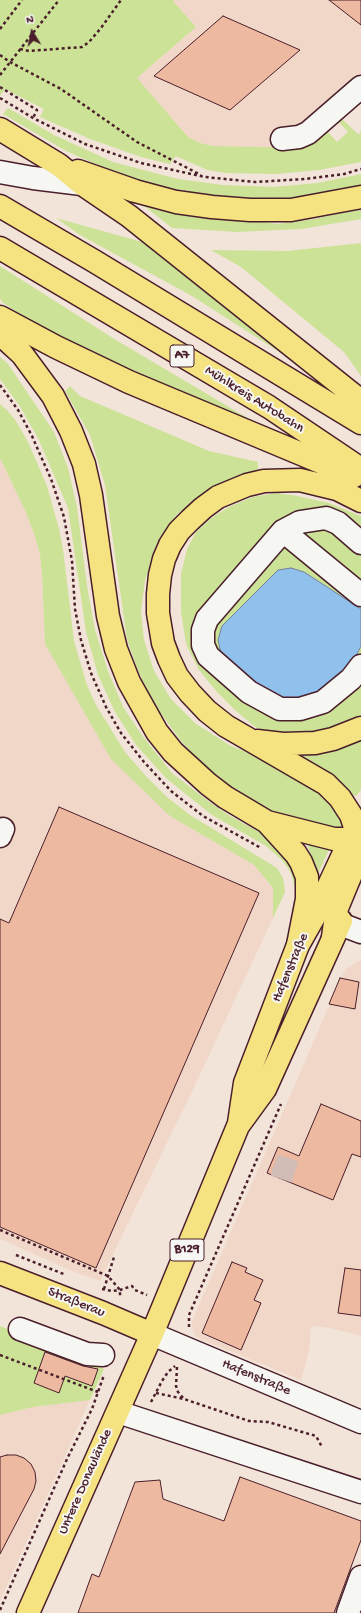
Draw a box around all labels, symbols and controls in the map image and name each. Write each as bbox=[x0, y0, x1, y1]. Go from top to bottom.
north arrow bbox=[12, 12, 52, 52]
text: N bbox=[25, 14, 34, 27]
road number: A7 bbox=[170, 345, 194, 367]
street label: Mühlkreis Autobahn bbox=[201, 363, 307, 437]
street label: Hafenstraße bbox=[269, 931, 313, 1005]
road number: B129 bbox=[170, 1239, 204, 1261]
street label: Straßerau bbox=[45, 1284, 107, 1322]
street label: Hafenstraße bbox=[219, 1356, 293, 1400]
street label: Untere Donaulände bbox=[55, 1427, 117, 1537]

